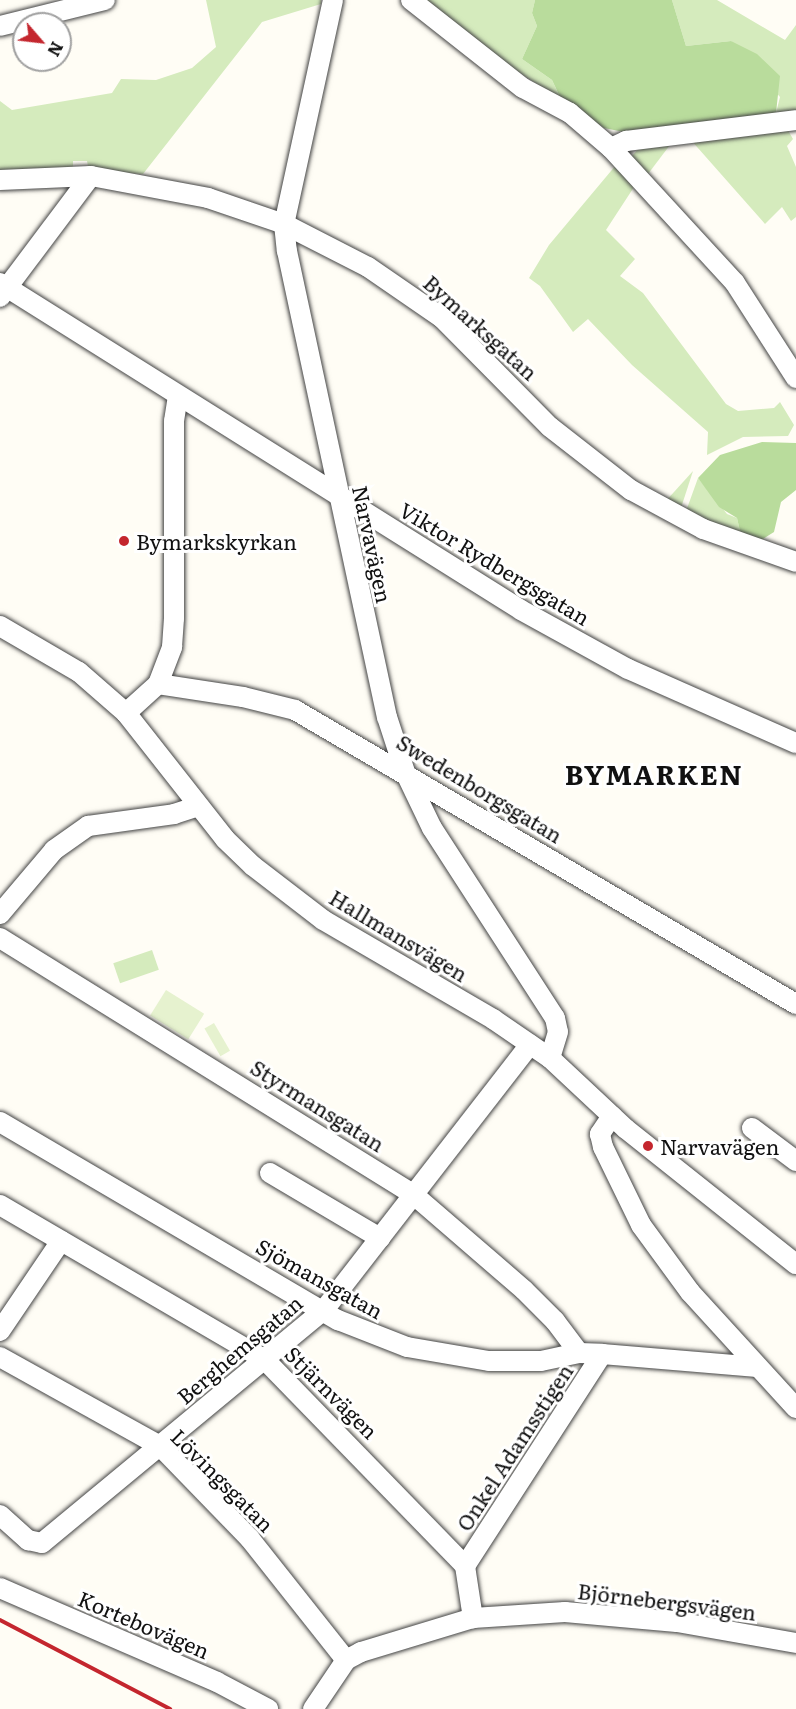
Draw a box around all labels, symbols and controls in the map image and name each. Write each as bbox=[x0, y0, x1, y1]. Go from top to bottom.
north arrow bbox=[12, 12, 72, 72]
text: N bbox=[42, 38, 70, 61]
street label: Bymarksgatan bbox=[419, 269, 543, 385]
street label: Narvavägen bbox=[348, 483, 398, 605]
street label: Viktor Rydbergsgatan bbox=[395, 496, 595, 630]
place label: Bymarkskyrkan bbox=[136, 528, 297, 554]
marker: Bymarkskyrkan bbox=[117, 534, 131, 548]
street label: Swedenborgsgatan bbox=[393, 729, 567, 847]
district label: BYMARKEN bbox=[565, 758, 743, 790]
street label: Hallmansvägen bbox=[325, 884, 473, 986]
street label: Styrmansgatan bbox=[246, 1054, 390, 1156]
place label: Narvavägen bbox=[660, 1133, 779, 1159]
marker: Narvavägen bbox=[641, 1139, 655, 1153]
street label: Sjömansgatan bbox=[252, 1233, 388, 1323]
street label: Berghemsgatan bbox=[171, 1289, 307, 1409]
street label: Stjärnvägen bbox=[281, 1341, 383, 1443]
street label: Onkel Adamsstigen bbox=[451, 1359, 577, 1535]
street label: Lövingsgatan bbox=[166, 1423, 280, 1537]
street label: Björnebergsvägen bbox=[576, 1578, 758, 1624]
street label: Kortebovägen bbox=[75, 1585, 213, 1663]

